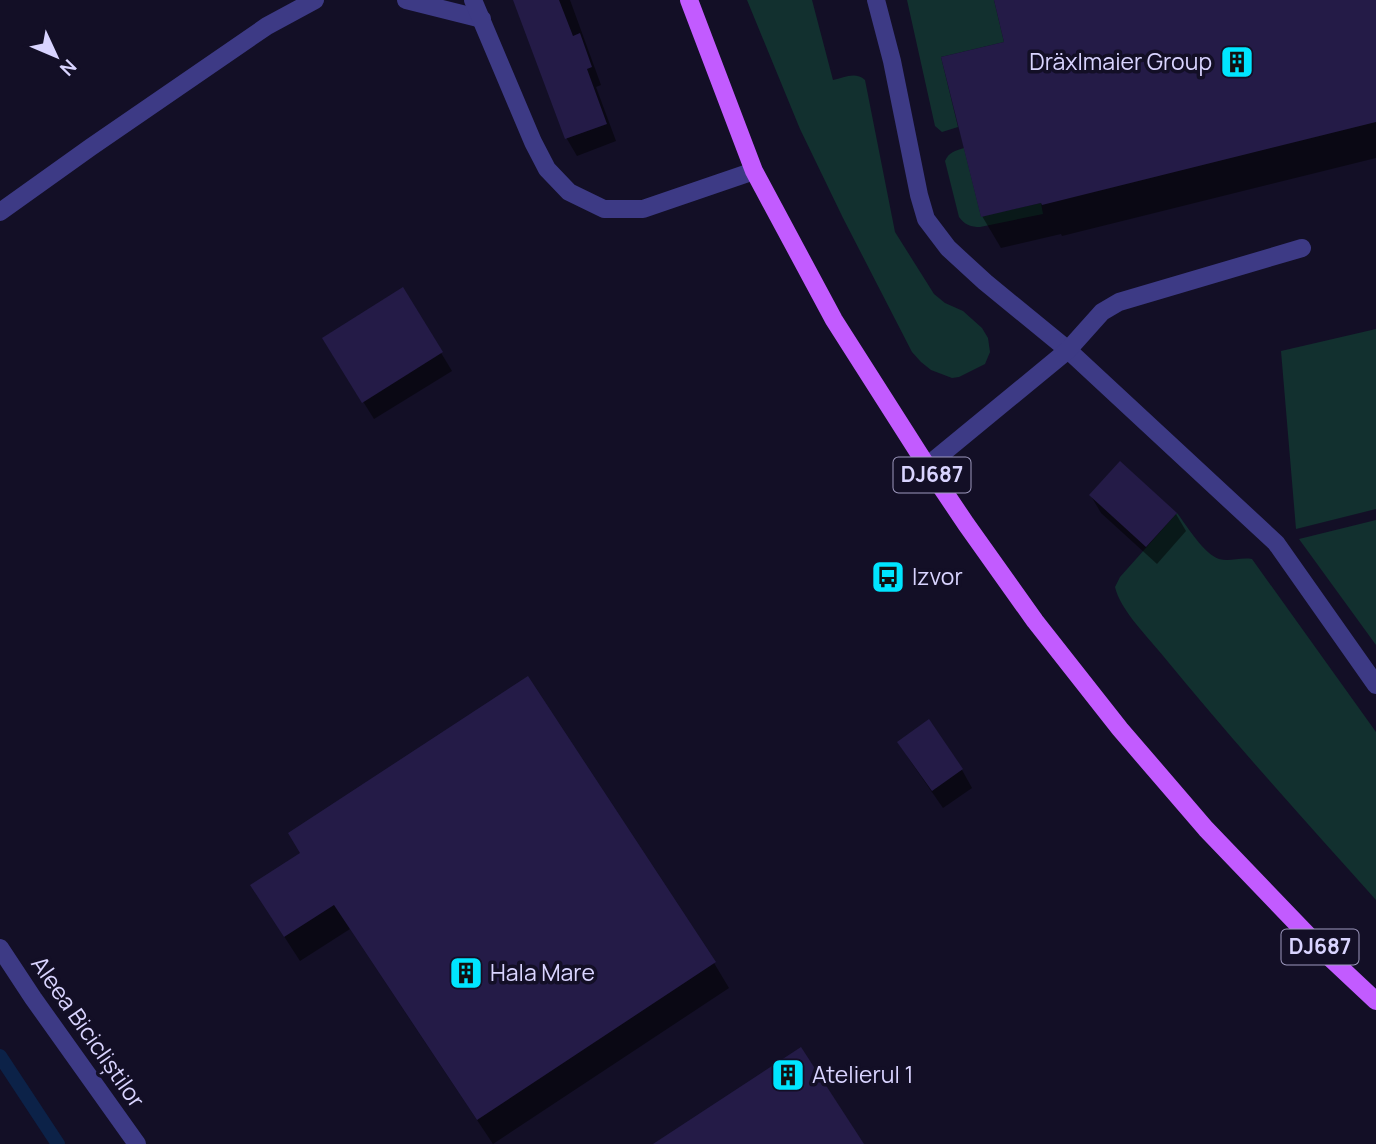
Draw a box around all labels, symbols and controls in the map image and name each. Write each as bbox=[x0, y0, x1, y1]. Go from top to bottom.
north arrow bbox=[21, 21, 91, 91]
building icon: Dräxlmaier Group bbox=[1218, 43, 1256, 81]
place label: Dräxlmaier Group bbox=[1029, 45, 1212, 77]
text: N bbox=[54, 54, 82, 82]
road number: DJ687 bbox=[894, 458, 970, 492]
bus stop icon: Izvor bbox=[869, 558, 907, 596]
place label: Izvor bbox=[912, 560, 963, 592]
road number: DJ687 bbox=[1282, 930, 1358, 964]
street label: Aleea Bicicliștilor bbox=[25, 949, 153, 1114]
building icon: Hala Mare bbox=[447, 954, 485, 992]
place label: Hala Mare bbox=[490, 956, 595, 988]
building icon: Atelierul 1 bbox=[769, 1056, 807, 1094]
place label: Atelierul 1 bbox=[812, 1058, 913, 1090]

